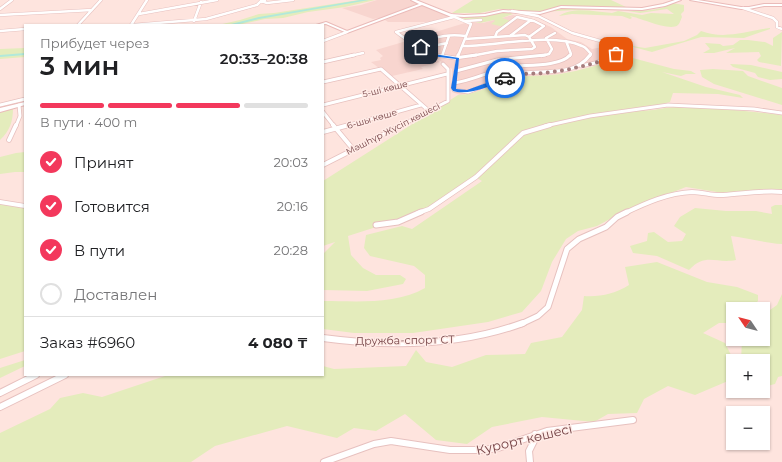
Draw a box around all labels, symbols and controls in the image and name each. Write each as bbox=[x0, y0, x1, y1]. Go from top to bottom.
pin bbox=[404, 30, 438, 64]
text: Прибудет через bbox=[40, 35, 149, 51]
icon: home bbox=[410, 36, 432, 58]
pin bbox=[599, 37, 633, 71]
icon: bag bbox=[605, 43, 627, 65]
text: 20:33–20:38 bbox=[220, 49, 308, 68]
text: 3 мин bbox=[40, 50, 119, 82]
courier bbox=[485, 58, 525, 98]
icon: car bbox=[494, 67, 516, 89]
street label: 5-ші көше bbox=[361, 77, 409, 99]
street label: Мәшhүр Жүсіп көшесі bbox=[344, 100, 442, 157]
street label: 6-шы көше bbox=[346, 106, 399, 131]
text: В пути · 400 m bbox=[40, 114, 137, 130]
icon: check bbox=[40, 151, 62, 173]
text: Принят bbox=[74, 153, 133, 172]
text: 20:03 bbox=[273, 154, 308, 170]
icon: check bbox=[40, 195, 62, 217]
text: Готовится bbox=[74, 197, 150, 216]
text: 20:16 bbox=[277, 198, 308, 214]
icon: check bbox=[40, 239, 62, 261]
text: В пути bbox=[74, 241, 125, 260]
text: 20:28 bbox=[274, 242, 308, 258]
text: Доставлен bbox=[74, 285, 157, 304]
north arrow bbox=[726, 302, 770, 346]
map controls bbox=[726, 302, 770, 450]
street label: Дружба-спорт СТ bbox=[355, 332, 455, 348]
text: Заказ #6960 bbox=[40, 333, 135, 352]
text: 4 080 ₸ bbox=[248, 333, 308, 352]
button: + bbox=[726, 354, 770, 398]
button: − bbox=[726, 406, 770, 450]
street label: Курорт көшесі bbox=[474, 420, 574, 458]

